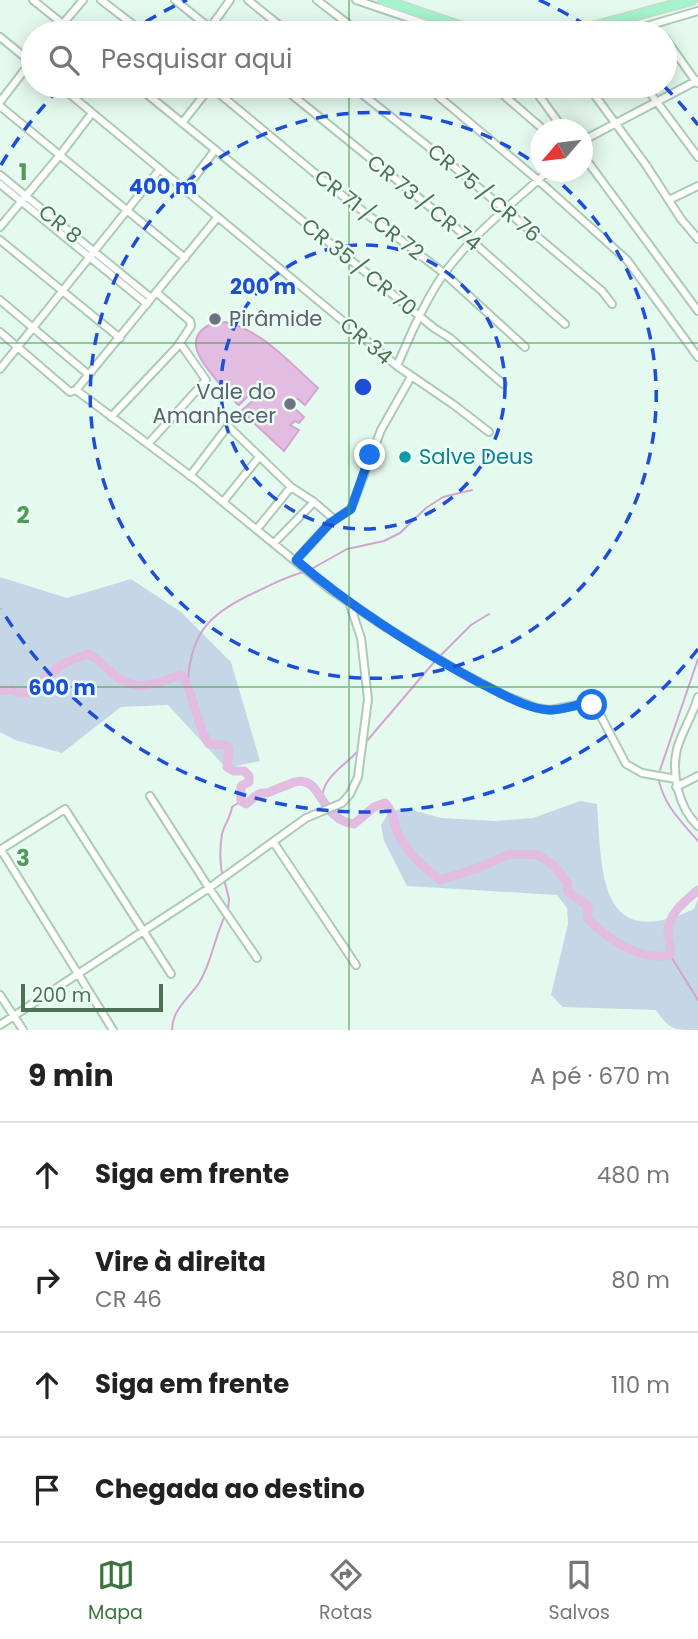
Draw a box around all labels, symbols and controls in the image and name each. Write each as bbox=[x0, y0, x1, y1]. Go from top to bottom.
search box bbox=[21, 21, 677, 98]
icon: search bbox=[45, 41, 83, 79]
text: Pesquisar aqui bbox=[101, 41, 292, 77]
north arrow bbox=[530, 119, 593, 182]
street label: CR 75 / CR 76 bbox=[421, 137, 547, 249]
street label: CR 73 / CR 74 bbox=[361, 148, 487, 258]
text: 1 bbox=[19, 156, 27, 188]
street label: CR 71 / CR 72 bbox=[308, 163, 430, 267]
text: 400 m bbox=[129, 172, 197, 201]
street label: CR 8 bbox=[33, 197, 88, 250]
street label: CR 35 / CR 70 bbox=[296, 211, 423, 322]
text: 200 m bbox=[230, 272, 296, 301]
place label: Pirâmide bbox=[229, 304, 322, 333]
street label: CR 34 bbox=[334, 310, 399, 371]
marker: Pirâmide bbox=[207, 311, 223, 327]
centre of rings bbox=[351, 375, 375, 399]
place label: Vale do Amanhecer bbox=[153, 377, 276, 430]
marker: Vale do Amanhecer bbox=[282, 396, 298, 412]
route end bbox=[354, 439, 385, 470]
place label: Salve Deus bbox=[419, 442, 533, 471]
marker: Salve Deus bbox=[397, 449, 413, 465]
text: 2 bbox=[16, 499, 30, 531]
text: 600 m bbox=[28, 673, 96, 702]
route start bbox=[576, 689, 607, 720]
text: 3 bbox=[16, 842, 30, 874]
scale bar bbox=[21, 981, 163, 1013]
text: 200 m bbox=[32, 982, 91, 1009]
text: 9 min bbox=[28, 1054, 114, 1097]
text: A pé · 670 m bbox=[530, 1060, 670, 1092]
icon: ahead bbox=[28, 1156, 66, 1194]
text: Siga em frente bbox=[95, 1156, 289, 1192]
text: 480 m bbox=[597, 1159, 670, 1191]
text: Vire à direita bbox=[95, 1244, 266, 1280]
icon: right bbox=[28, 1261, 66, 1299]
text: 80 m bbox=[611, 1264, 670, 1296]
text: CR 46 bbox=[95, 1283, 162, 1315]
icon: ahead bbox=[28, 1366, 66, 1404]
text: Siga em frente bbox=[95, 1366, 289, 1402]
text: 110 m bbox=[611, 1369, 670, 1401]
icon: arrive bbox=[28, 1471, 66, 1509]
text: Chegada ao destino bbox=[95, 1471, 365, 1507]
tab: Mapa bbox=[88, 1556, 143, 1627]
tab: Rotas bbox=[319, 1556, 372, 1627]
tab: Salvos bbox=[549, 1556, 610, 1627]

